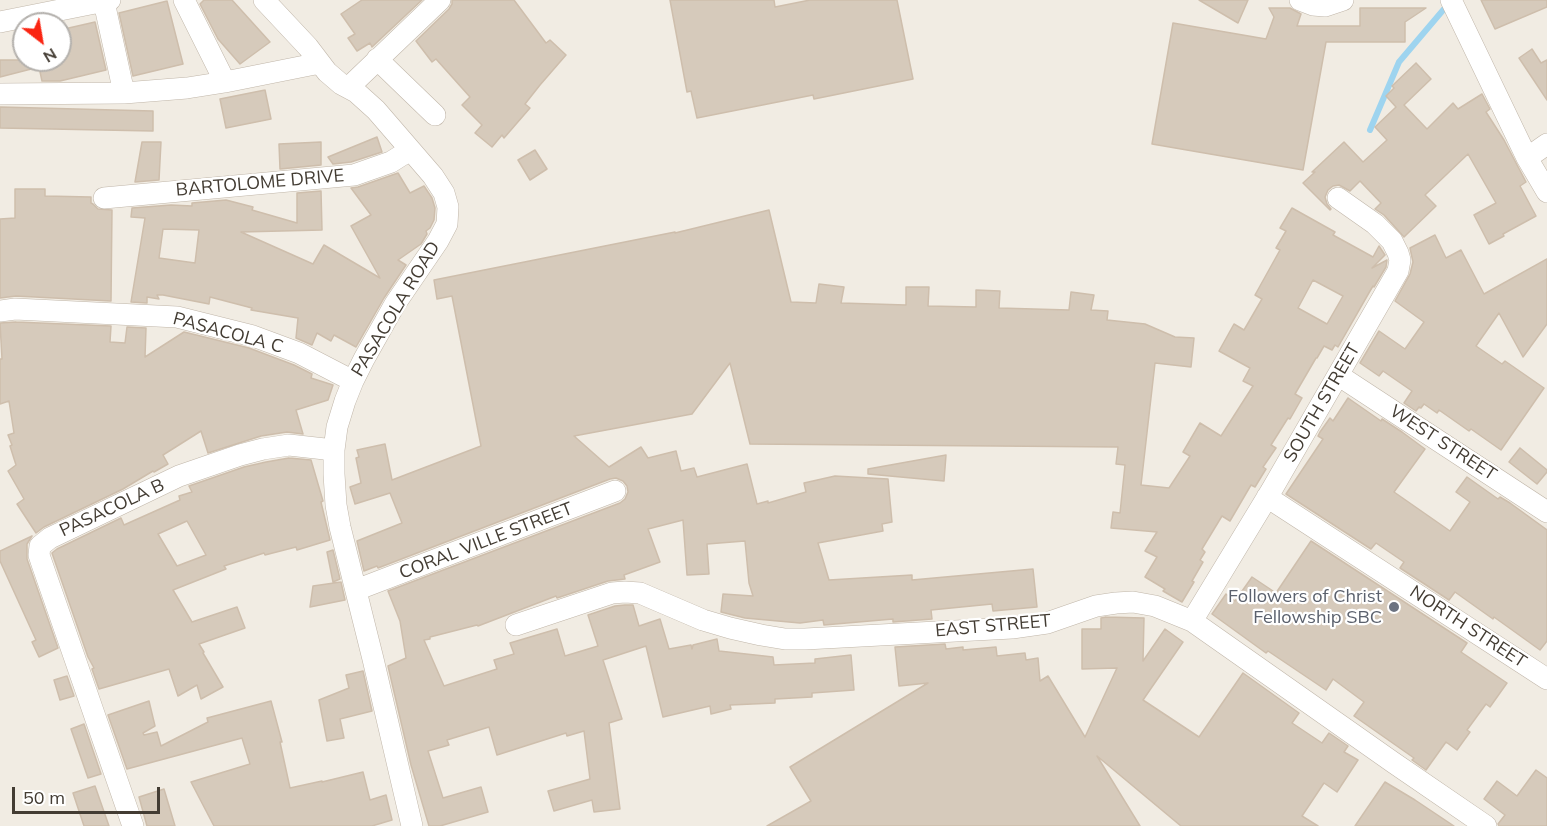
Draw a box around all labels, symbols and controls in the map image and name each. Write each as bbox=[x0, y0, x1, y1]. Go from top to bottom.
north arrow bbox=[12, 12, 72, 72]
text: N bbox=[40, 44, 61, 67]
street label: BARTOLOME DRIVE bbox=[175, 165, 345, 201]
street label: PASACOLA ROAD bbox=[347, 238, 445, 380]
street label: PASACOLA C bbox=[171, 308, 285, 358]
street label: SOUTH STREET bbox=[1279, 340, 1365, 466]
street label: WEST STREET bbox=[1386, 400, 1500, 486]
street label: PASACOLA B bbox=[56, 474, 168, 542]
street label: CORAL VILLE STREET bbox=[396, 498, 576, 584]
street label: NORTH STREET bbox=[1406, 581, 1530, 673]
place label: Followers of Christ Fellowship SBC bbox=[1228, 586, 1382, 628]
marker: Followers of Christ Fellowship SBC bbox=[1387, 600, 1401, 614]
street label: EAST STREET bbox=[934, 610, 1052, 642]
scale bar bbox=[15, 775, 164, 813]
text: 50 m bbox=[23, 786, 65, 809]

